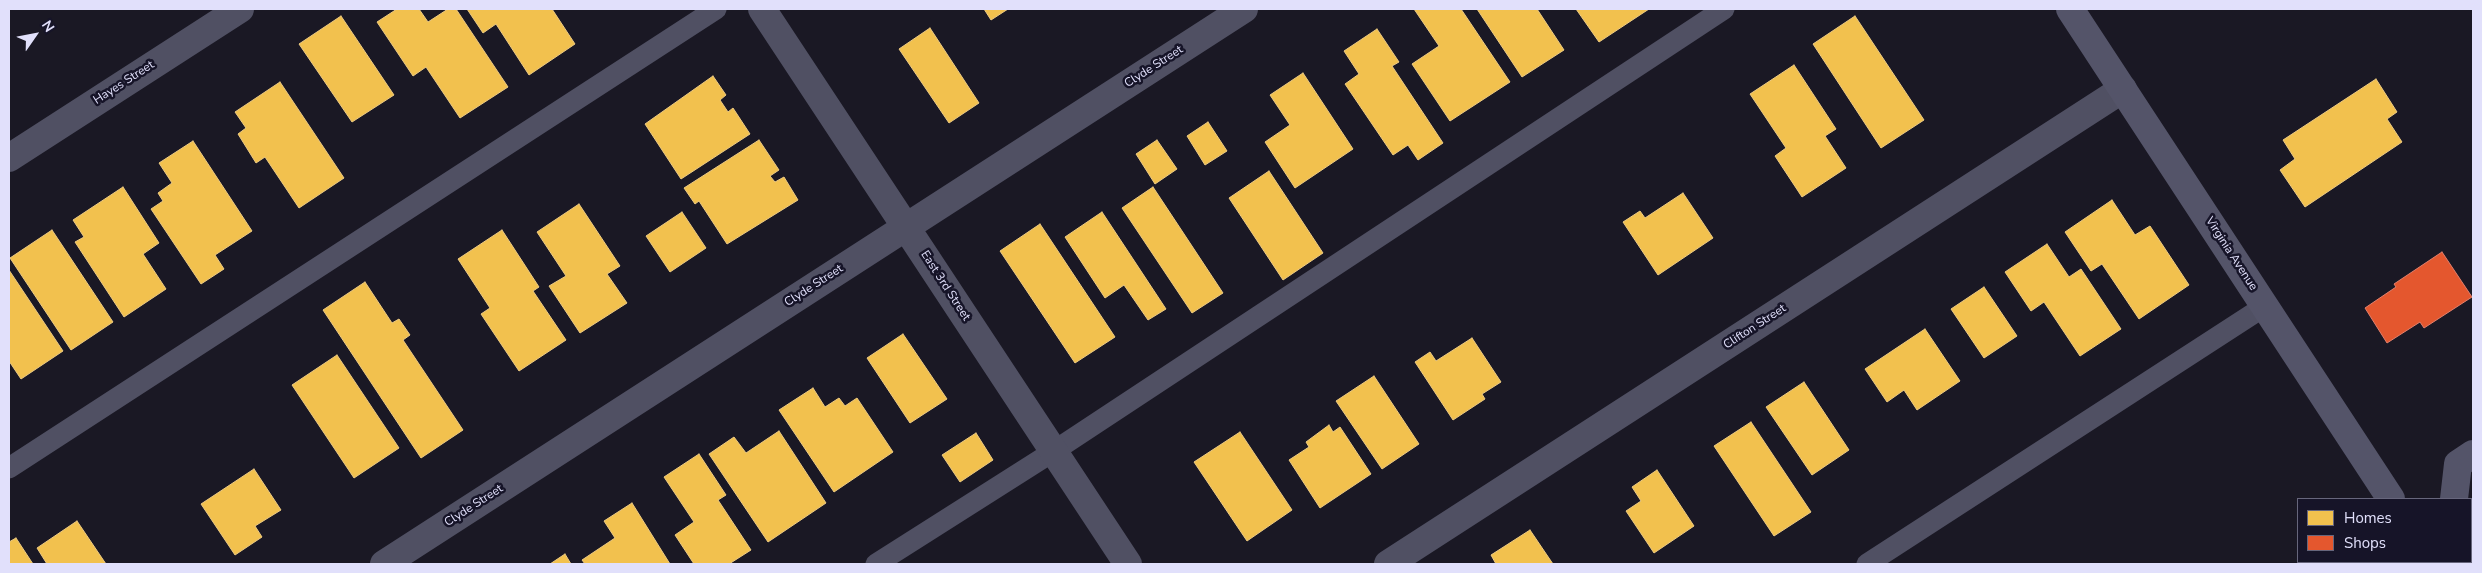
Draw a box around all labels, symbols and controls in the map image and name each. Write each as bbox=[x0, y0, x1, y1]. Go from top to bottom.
north arrow bbox=[10, 10, 60, 60]
text: N bbox=[37, 17, 59, 36]
street label: Clyde Street bbox=[1122, 43, 1186, 91]
street label: Hayes Street bbox=[91, 58, 157, 108]
street label: Virginia Avenue bbox=[2202, 214, 2260, 294]
street label: East 3rd Street bbox=[917, 248, 973, 324]
street label: Clyde Street bbox=[782, 262, 846, 310]
street label: Clifton Street bbox=[1721, 301, 1789, 353]
street label: Clyde Street bbox=[442, 482, 506, 530]
legend bbox=[2297, 498, 2472, 563]
text: Homes bbox=[2344, 508, 2392, 528]
text: Shops bbox=[2344, 533, 2386, 553]

